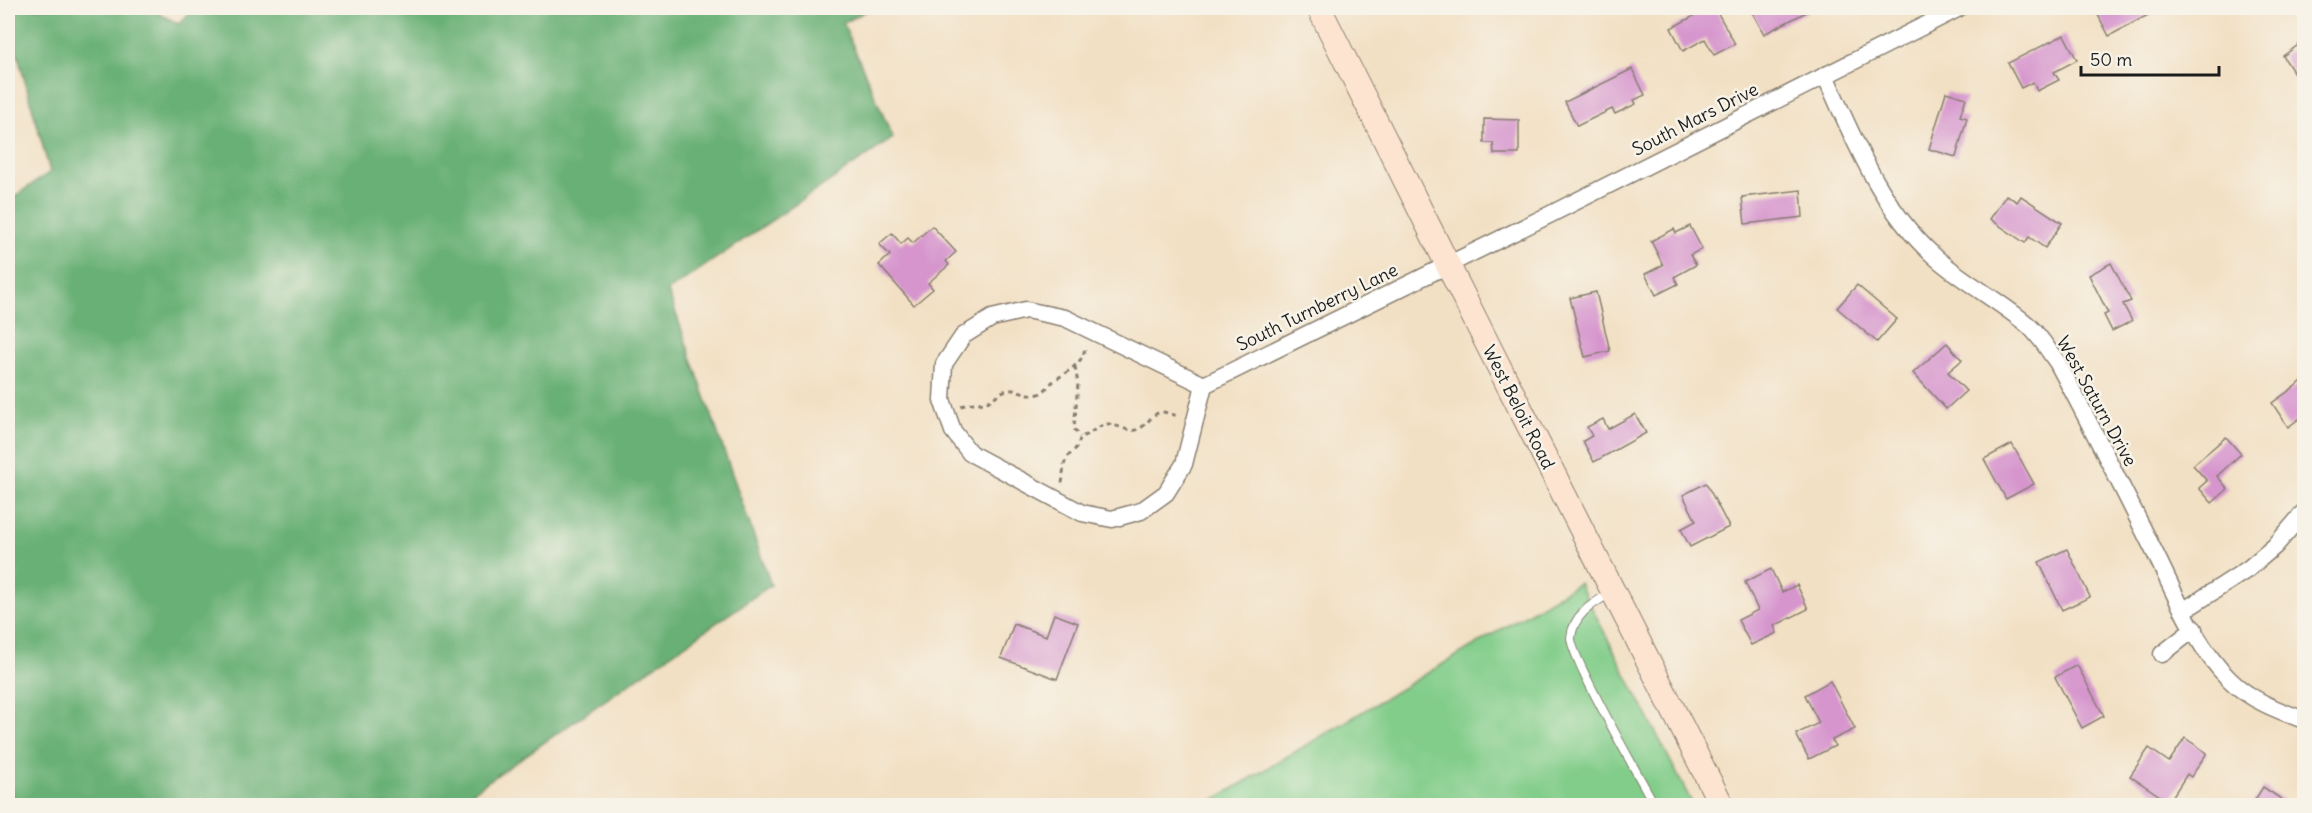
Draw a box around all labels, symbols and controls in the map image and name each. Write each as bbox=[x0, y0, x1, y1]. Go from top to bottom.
scale bar bbox=[2081, 39, 2219, 77]
text: 50 m bbox=[2090, 48, 2132, 71]
street label: South Mars Drive bbox=[1628, 77, 1762, 161]
street label: South Turnberry Lane bbox=[1233, 258, 1401, 356]
street label: West Saturn Drive bbox=[2052, 332, 2142, 470]
street label: West Beloit Road bbox=[1478, 341, 1560, 473]

